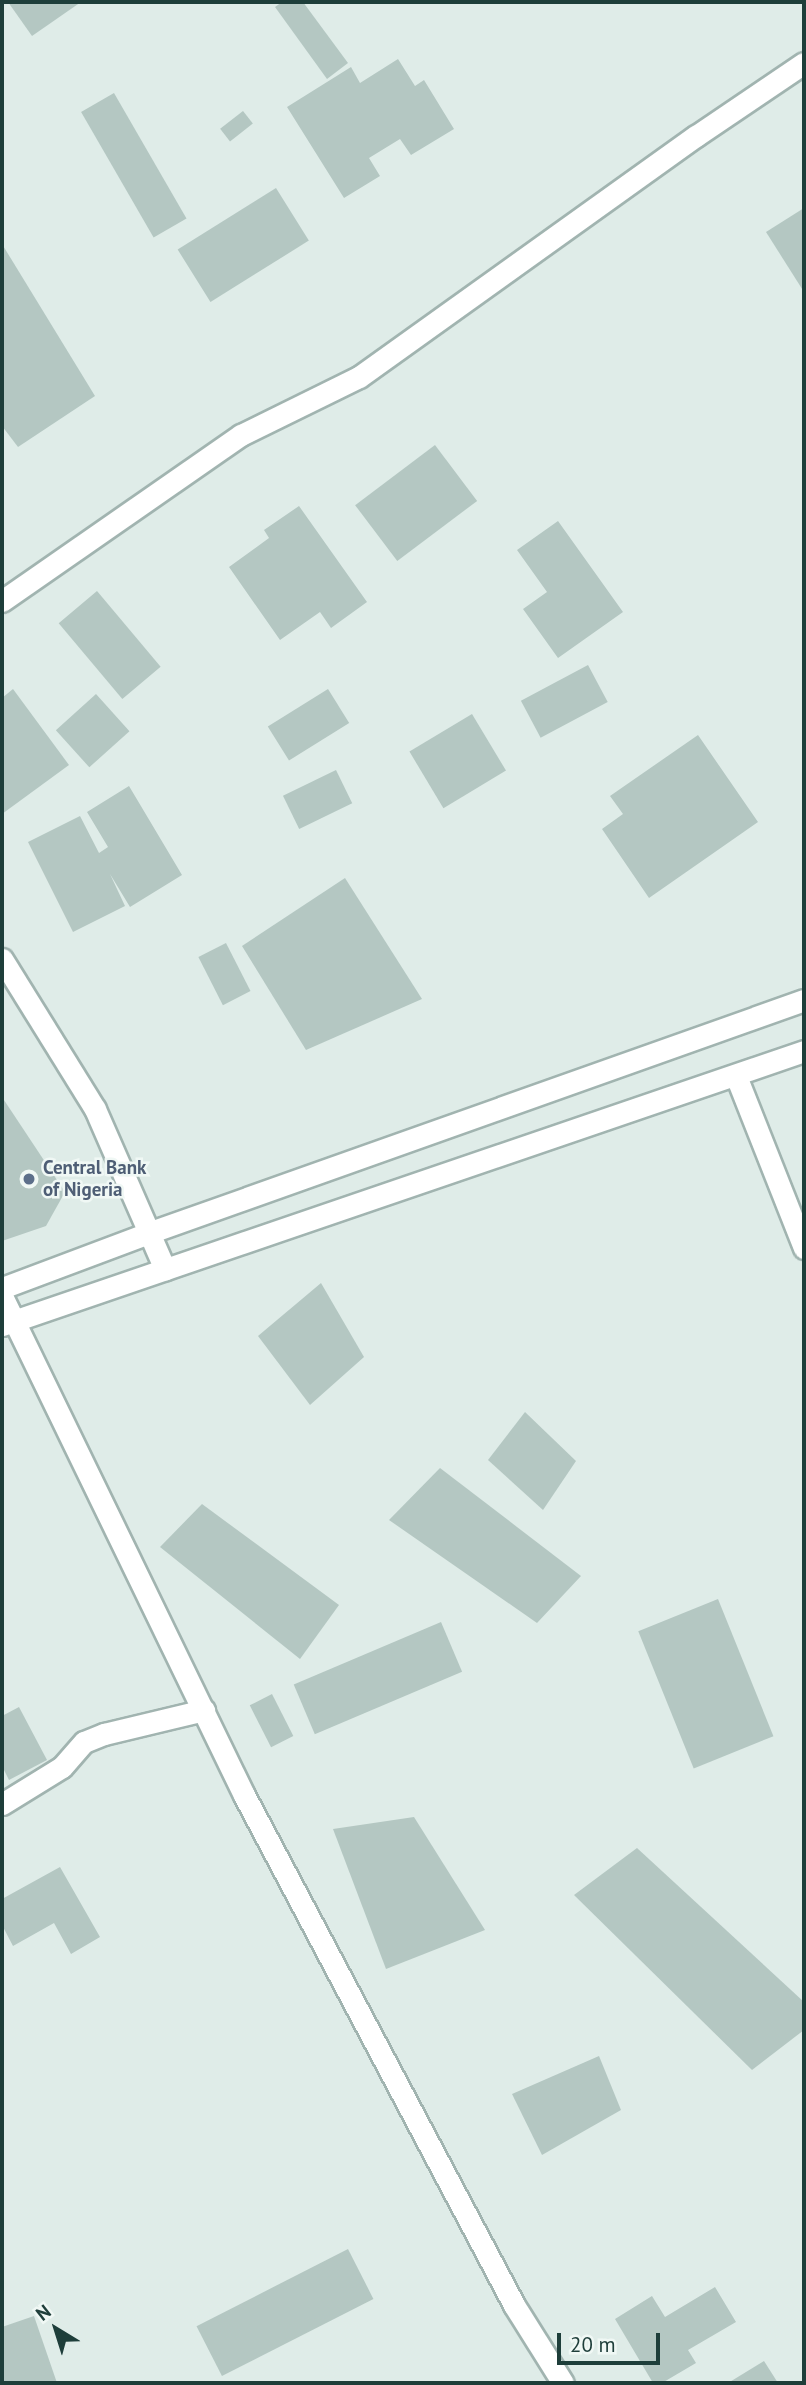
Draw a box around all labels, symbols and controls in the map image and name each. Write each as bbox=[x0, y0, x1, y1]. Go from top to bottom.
place label: Central Bank of Nigeria bbox=[43, 1157, 146, 1201]
marker: Central Bank of Nigeria bbox=[21, 1171, 37, 1187]
north arrow bbox=[21, 2294, 91, 2364]
text: N bbox=[31, 2299, 55, 2326]
scale bar bbox=[561, 2318, 664, 2362]
text: 20 m bbox=[570, 2331, 616, 2358]

